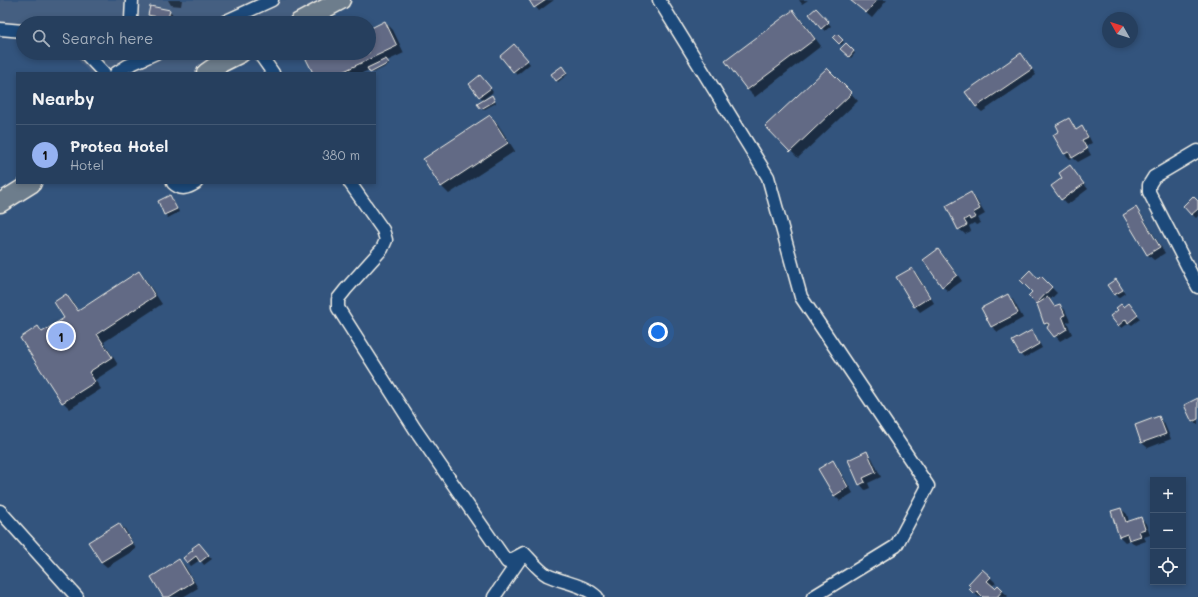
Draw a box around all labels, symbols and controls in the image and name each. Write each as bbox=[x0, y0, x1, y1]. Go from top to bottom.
north arrow bbox=[1102, 12, 1138, 48]
search box bbox=[16, 16, 376, 60]
icon: search bbox=[30, 27, 52, 49]
text: Search here bbox=[62, 28, 153, 48]
text: Nearby bbox=[32, 87, 94, 109]
text: Protea Hotel bbox=[70, 136, 168, 156]
text: 1 bbox=[42, 146, 48, 163]
text: 380 m bbox=[322, 146, 360, 163]
text: Hotel bbox=[70, 156, 104, 173]
pin: 1 bbox=[48, 321, 74, 351]
your location bbox=[648, 322, 668, 342]
map controls bbox=[1150, 477, 1186, 585]
button: + bbox=[1150, 477, 1186, 513]
button: − bbox=[1150, 513, 1186, 549]
button: locate bbox=[1150, 549, 1186, 585]

